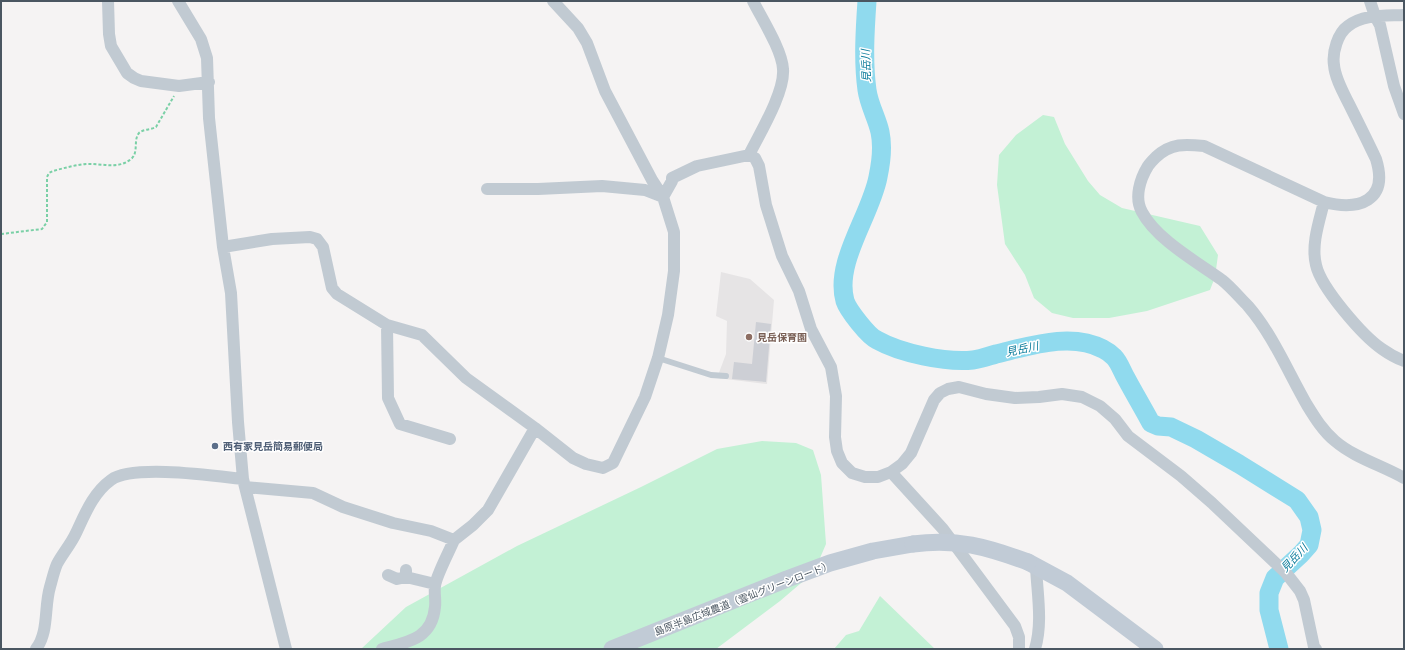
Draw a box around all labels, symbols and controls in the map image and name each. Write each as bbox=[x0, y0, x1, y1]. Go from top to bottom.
water label: 見岳川 bbox=[858, 48, 874, 83]
place label: 見岳保育園 bbox=[757, 331, 807, 344]
marker: 見岳保育園 bbox=[744, 332, 754, 342]
water label: 見岳川 bbox=[1004, 339, 1041, 359]
place label: 西有家見岳簡易郵便局 bbox=[223, 440, 323, 453]
marker: 西有家見岳簡易郵便局 bbox=[210, 441, 220, 451]
water label: 見岳川 bbox=[1278, 540, 1311, 575]
street label: 島原半島広域農道（雲仙グリーンロード） bbox=[652, 558, 834, 638]

